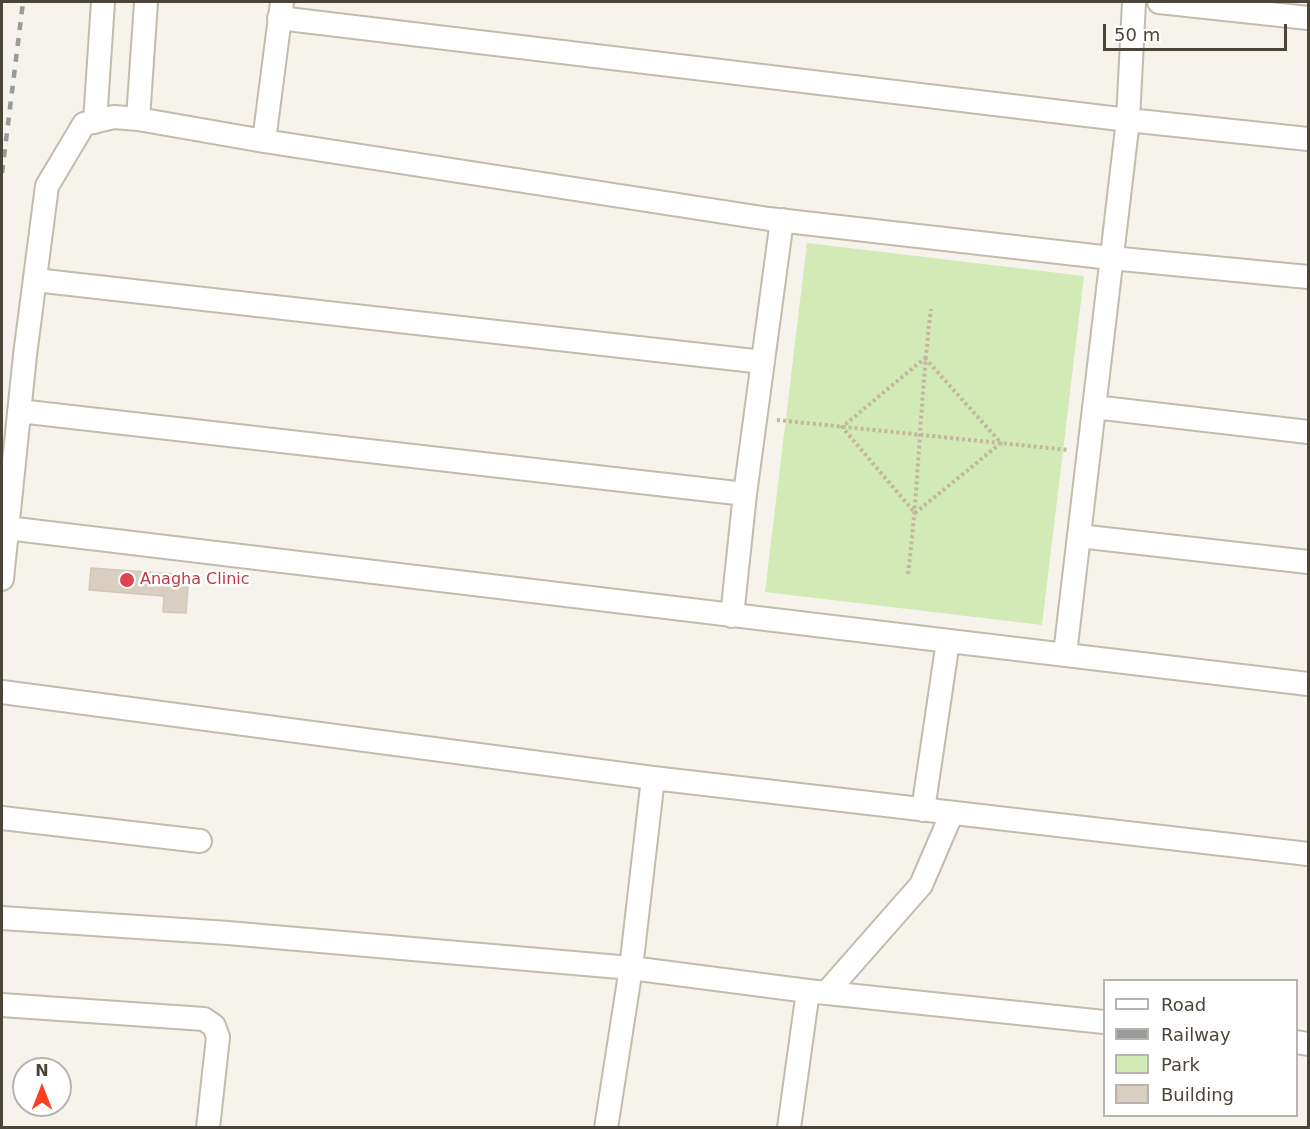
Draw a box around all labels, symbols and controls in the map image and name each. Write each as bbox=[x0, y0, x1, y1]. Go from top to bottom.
scale bar bbox=[1106, 12, 1290, 50]
text: 50 m bbox=[1114, 24, 1160, 45]
place label: Anagha Clinic bbox=[140, 570, 250, 590]
marker: Anagha Clinic bbox=[118, 571, 136, 589]
legend bbox=[1103, 979, 1298, 1117]
text: Road bbox=[1161, 994, 1206, 1015]
text: Railway bbox=[1161, 1024, 1231, 1045]
text: Park bbox=[1161, 1054, 1200, 1075]
north arrow bbox=[12, 1057, 72, 1117]
text: N bbox=[35, 1061, 49, 1080]
text: Building bbox=[1161, 1084, 1234, 1105]

